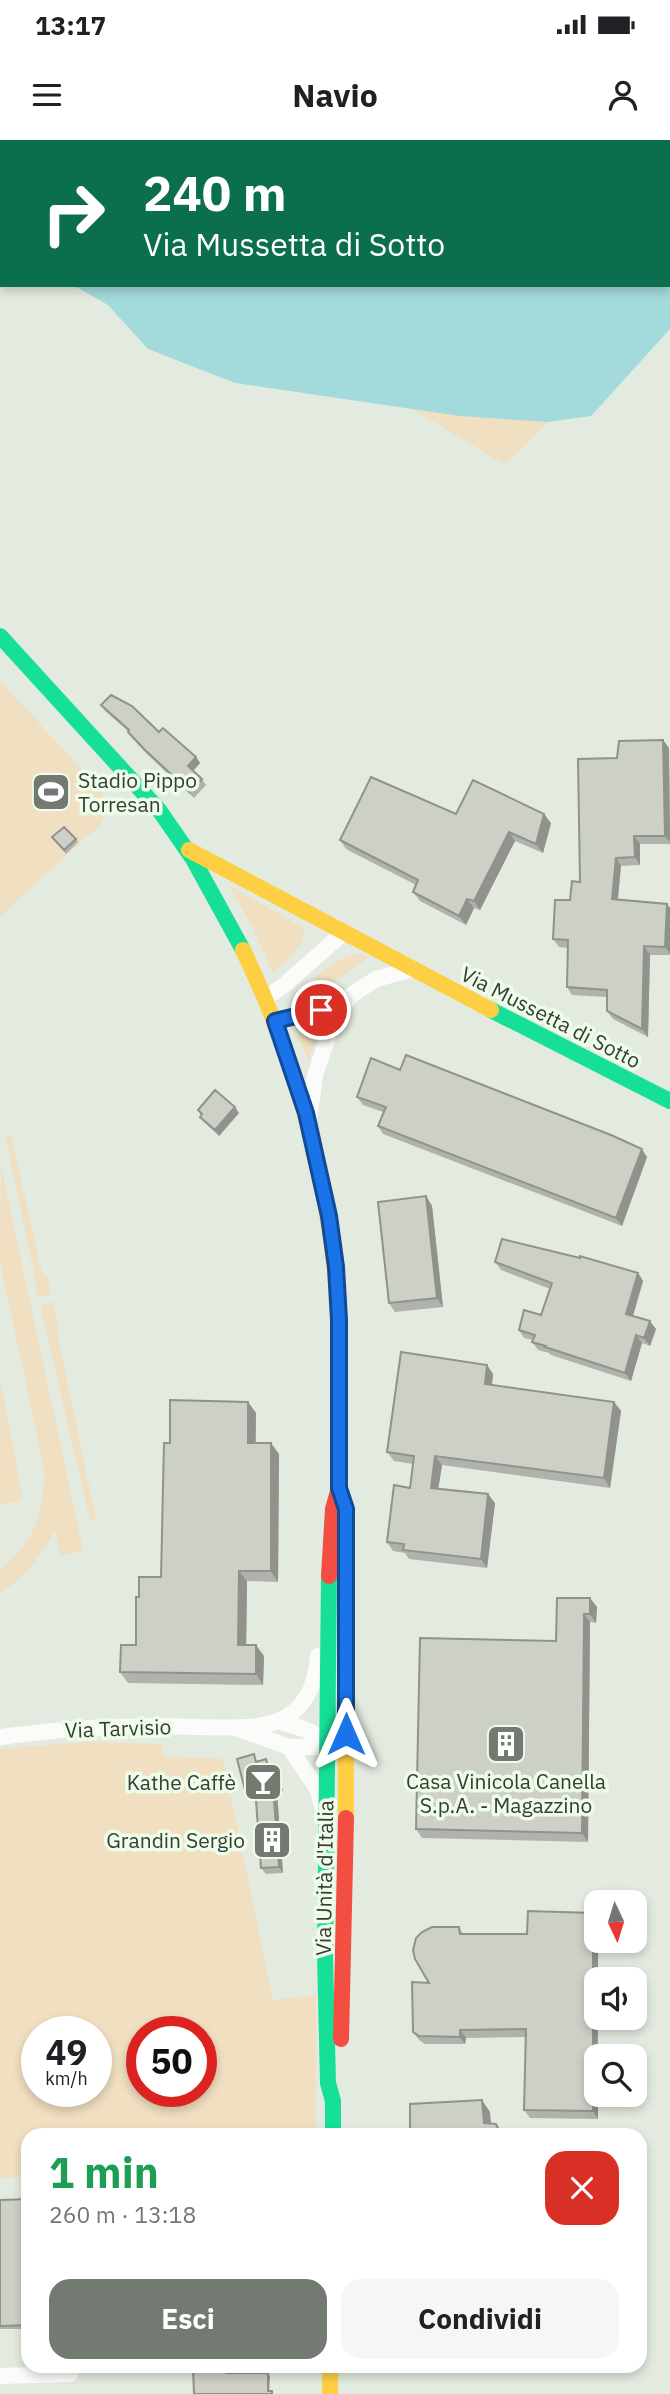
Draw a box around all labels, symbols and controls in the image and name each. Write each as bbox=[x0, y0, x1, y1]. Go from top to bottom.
text: 13:17 bbox=[35, 8, 106, 42]
text: Navio bbox=[292, 74, 378, 116]
icon: menu bbox=[28, 76, 66, 114]
icon: person bbox=[604, 76, 642, 114]
text: 240 m bbox=[143, 161, 287, 224]
icon: right bbox=[28, 168, 119, 259]
text: Via Mussetta di Sotto bbox=[143, 223, 445, 265]
place label: Stadio Pippo Torresan bbox=[78, 766, 197, 818]
sports icon: Stadio Pippo Torresan bbox=[30, 771, 72, 813]
street label: Via Mussetta di Sotto bbox=[456, 959, 646, 1075]
pin bbox=[291, 980, 351, 1040]
icon: arrive bbox=[302, 991, 340, 1029]
position arrow bbox=[309, 1697, 383, 1771]
street label: Via Tarvisio bbox=[64, 1712, 172, 1744]
building icon: Casa Vinicola Canella S.p.A. - Magazzino bbox=[485, 1723, 527, 1765]
bar icon: Kathe Caffè bbox=[242, 1761, 284, 1803]
place label: Casa Vinicola Canella S.p.A. - Magazzino bbox=[406, 1767, 606, 1819]
place label: Kathe Caffè bbox=[127, 1768, 236, 1796]
street label: Via Unità d'Italia bbox=[309, 1800, 339, 1956]
building icon: Grandin Sergio bbox=[251, 1819, 293, 1861]
place label: Grandin Sergio bbox=[106, 1826, 245, 1854]
north arrow bbox=[584, 1890, 648, 1953]
map controls bbox=[584, 1890, 647, 2107]
button: sound bbox=[584, 1967, 647, 2030]
speed limit sign: 50 bbox=[126, 2016, 217, 2107]
text: 49 bbox=[45, 2029, 88, 2075]
button: search bbox=[584, 2044, 647, 2107]
text: km/h bbox=[45, 2067, 88, 2090]
text: 1 min bbox=[49, 2145, 159, 2200]
button: close bbox=[545, 2151, 619, 2225]
text: 260 m · 13:18 bbox=[49, 2199, 196, 2229]
button: Esci bbox=[49, 2279, 327, 2359]
button: Condividi bbox=[341, 2279, 619, 2359]

